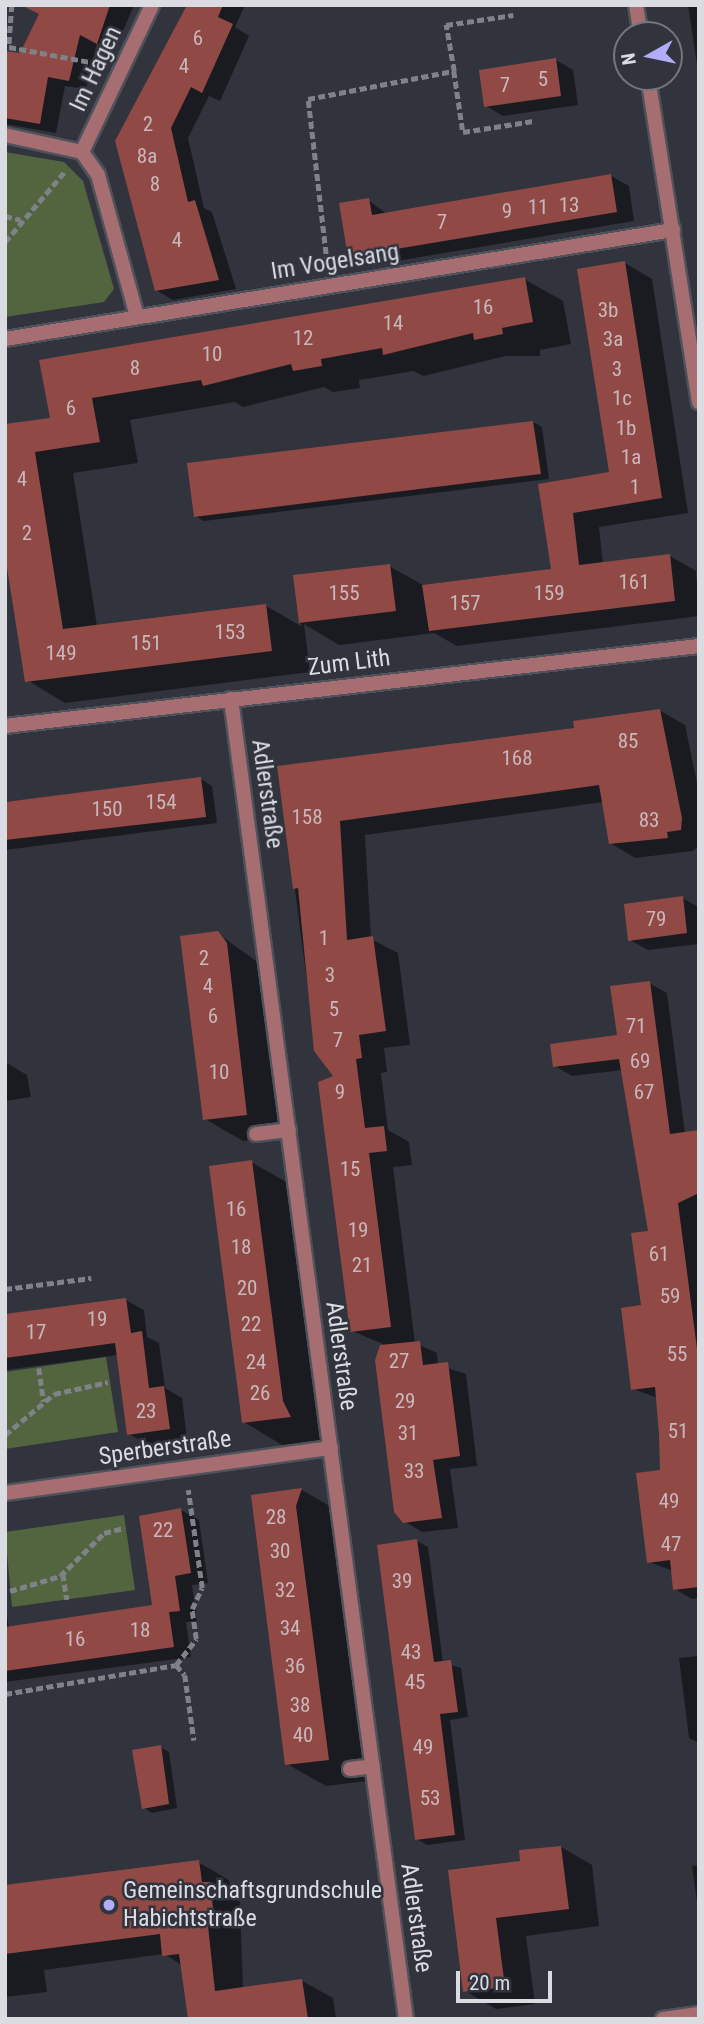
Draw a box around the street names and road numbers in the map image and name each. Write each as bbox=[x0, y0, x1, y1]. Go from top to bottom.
street label: Im Hagen bbox=[64, 22, 128, 116]
street label: Im Vogelsang bbox=[269, 238, 401, 286]
street label: Zum Lith bbox=[306, 644, 392, 682]
street label: Adlerstraße bbox=[245, 738, 289, 850]
street label: Adlerstraße bbox=[319, 1300, 363, 1412]
street label: Sperberstraße bbox=[97, 1424, 233, 1472]
street label: Adlerstraße bbox=[394, 1862, 438, 1974]

